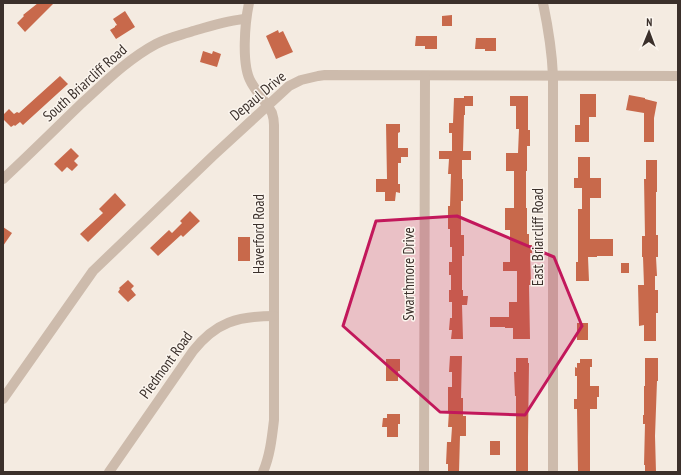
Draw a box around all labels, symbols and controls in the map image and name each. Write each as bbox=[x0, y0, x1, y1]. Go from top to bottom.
north arrow bbox=[629, 12, 669, 52]
text: N bbox=[646, 15, 652, 29]
street label: South Briarcliff Road bbox=[39, 40, 131, 125]
street label: Depaul Drive bbox=[226, 67, 289, 124]
street label: East Briarcliff Road bbox=[528, 188, 547, 286]
street label: Haverford Road bbox=[249, 194, 268, 274]
street label: Swarthmore Drive bbox=[399, 227, 418, 321]
street label: Piedmont Road bbox=[135, 327, 196, 402]

